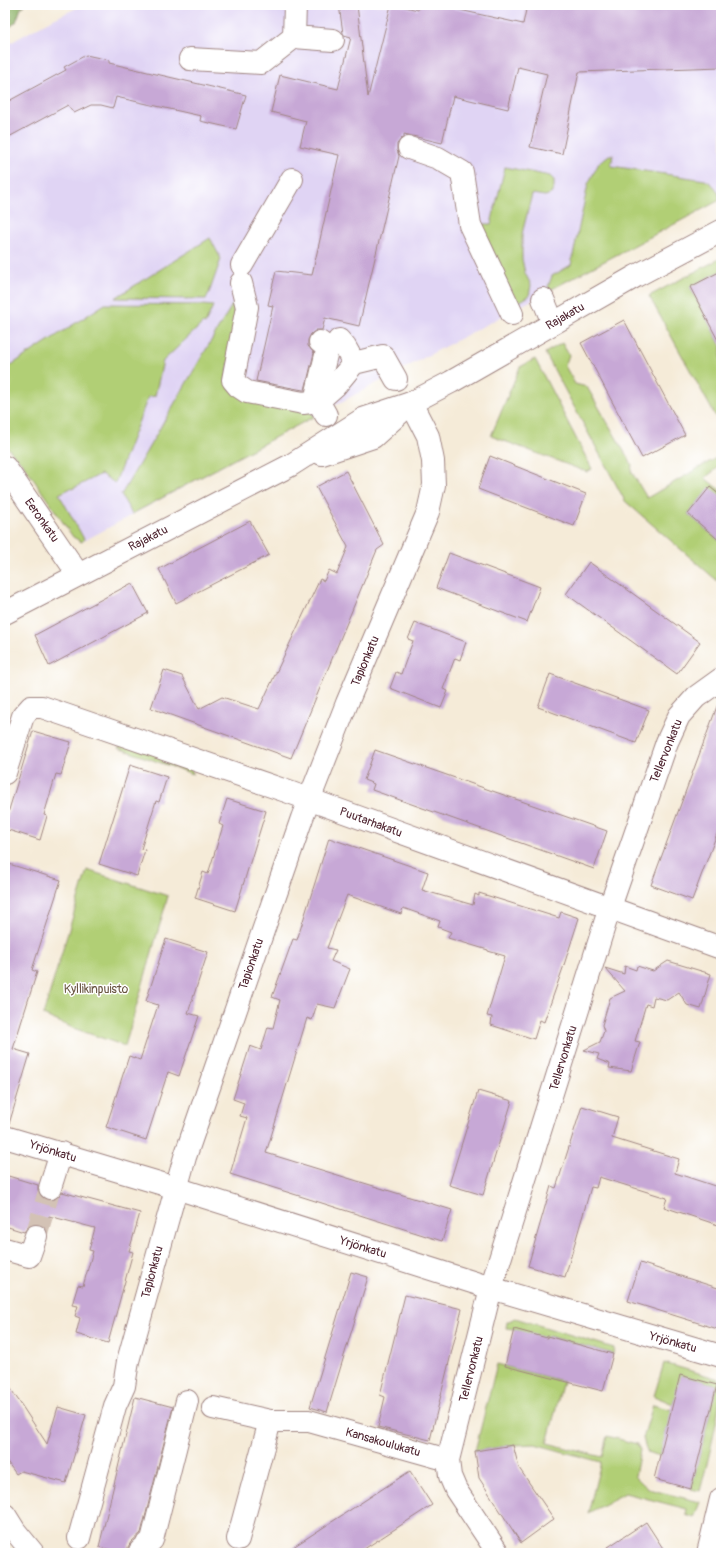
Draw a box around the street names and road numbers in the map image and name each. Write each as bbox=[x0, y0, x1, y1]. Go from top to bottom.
street label: Rajakatu bbox=[543, 299, 587, 333]
street label: Eeronkatu bbox=[21, 495, 62, 545]
street label: Rajakatu bbox=[126, 522, 170, 555]
street label: Tapionkatu bbox=[348, 634, 383, 689]
street label: Tellervonkatu bbox=[647, 717, 686, 785]
street label: Puutarhakatu bbox=[337, 804, 404, 841]
street label: Tapionkatu bbox=[236, 936, 267, 992]
street label: Tellervonkatu bbox=[546, 1024, 581, 1093]
street label: Yrjönkatu bbox=[27, 1137, 78, 1166]
street label: Yrjönkatu bbox=[337, 1233, 388, 1262]
street label: Tapionkatu bbox=[138, 1244, 167, 1300]
street label: Yrjönkatu bbox=[647, 1328, 698, 1356]
street label: Tellervonkatu bbox=[456, 1335, 487, 1404]
street label: Kansakoulukatu bbox=[344, 1425, 422, 1460]

